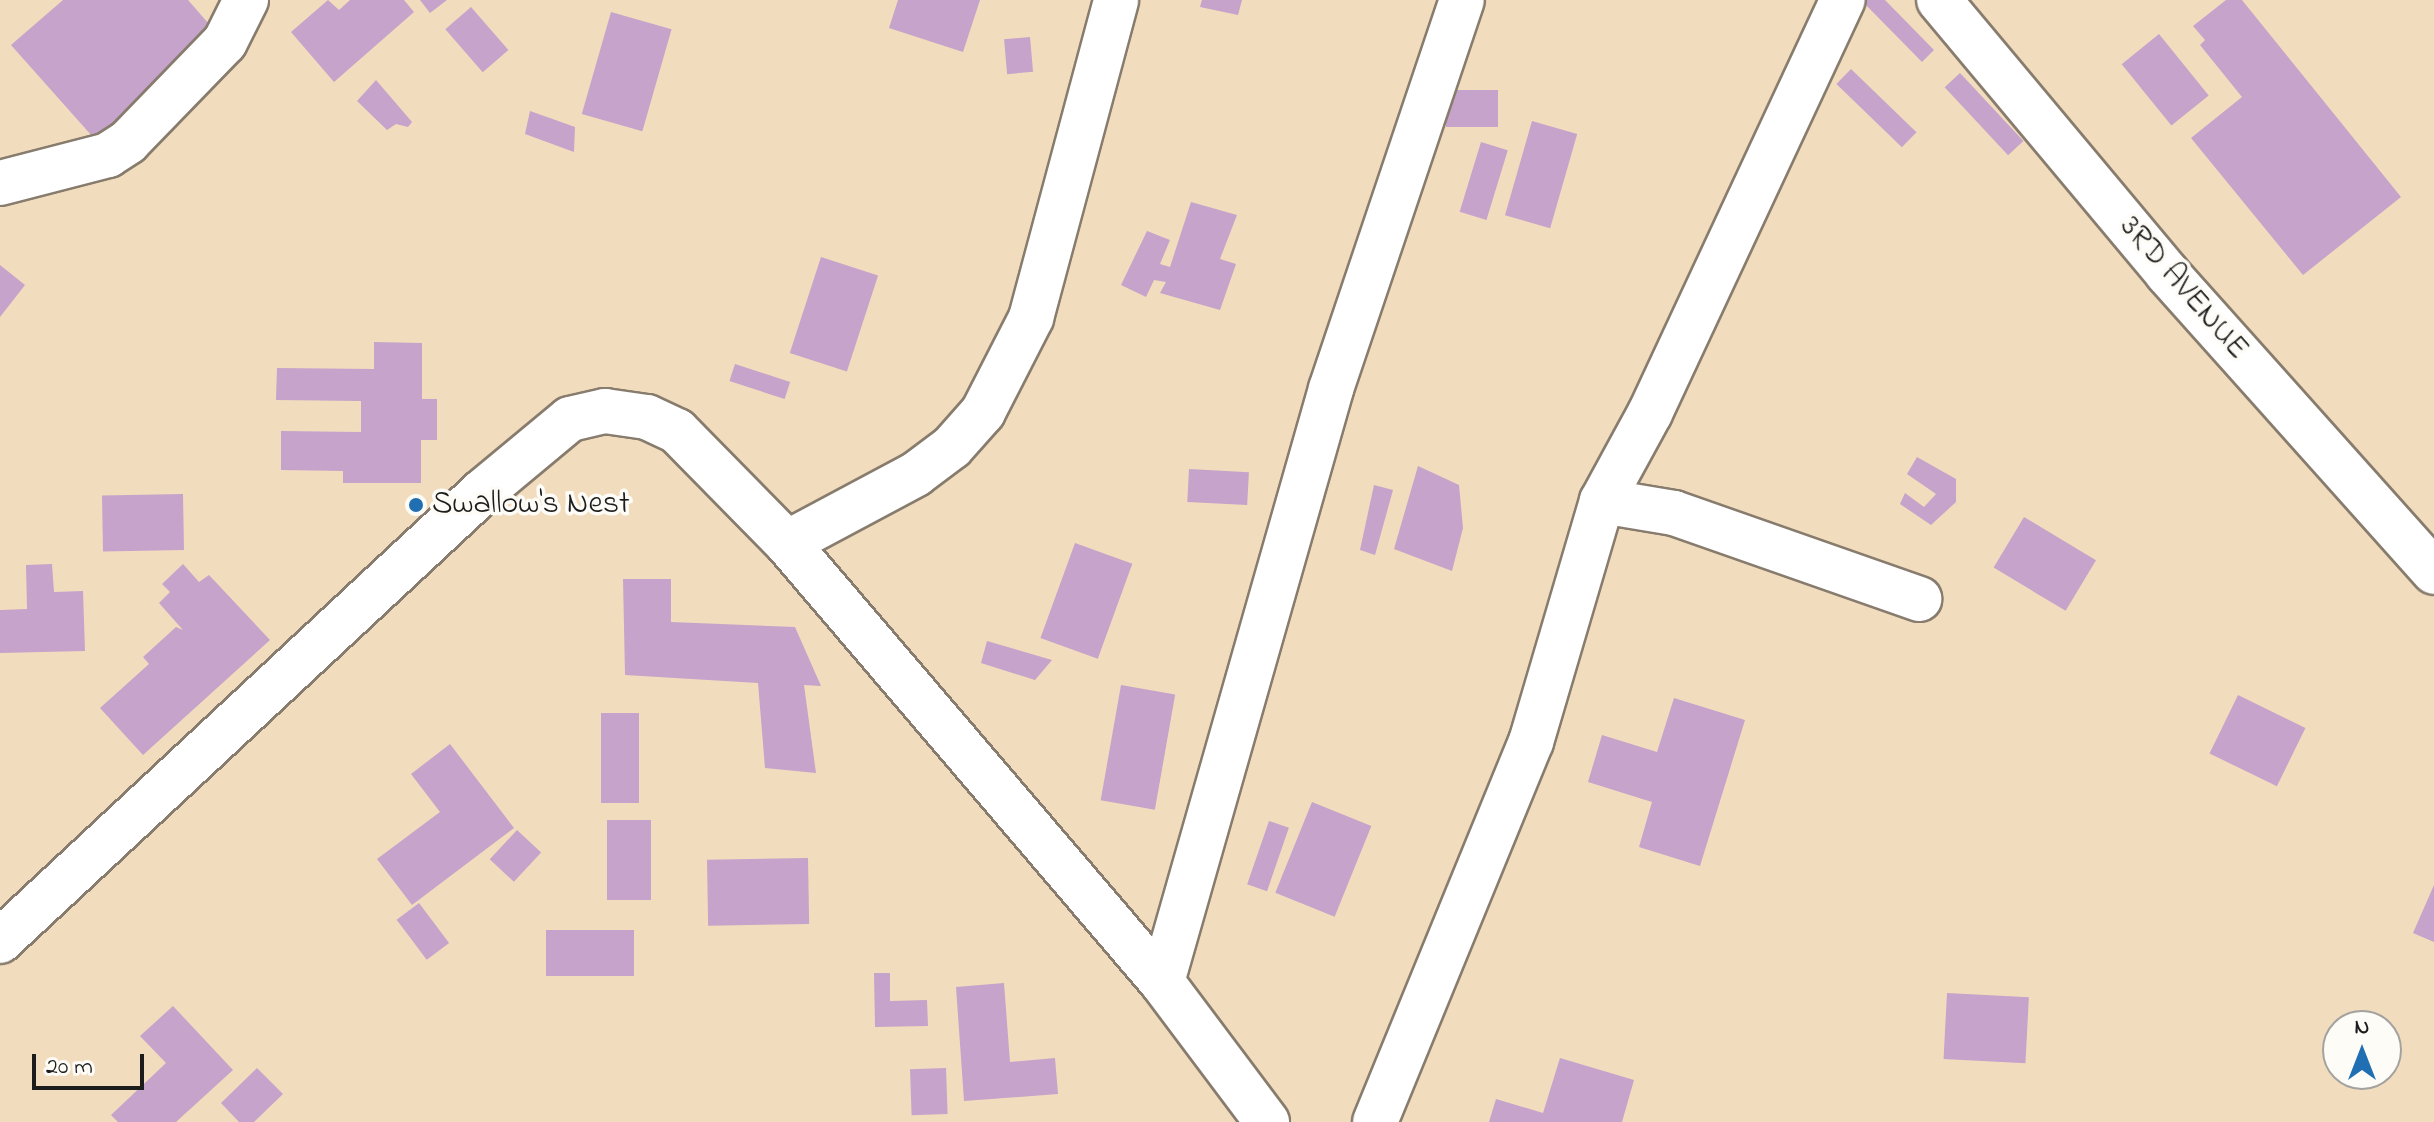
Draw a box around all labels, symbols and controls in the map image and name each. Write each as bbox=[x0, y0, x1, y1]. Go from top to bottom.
street label: 3RD AVENUE bbox=[2110, 209, 2256, 369]
place label: Swallow's Nest bbox=[432, 486, 630, 524]
marker: Swallow's Nest bbox=[407, 496, 425, 514]
north arrow bbox=[2322, 1010, 2402, 1090]
text: N bbox=[2355, 1012, 2369, 1044]
scale bar bbox=[36, 1038, 148, 1088]
text: 20 m bbox=[46, 1050, 93, 1085]

